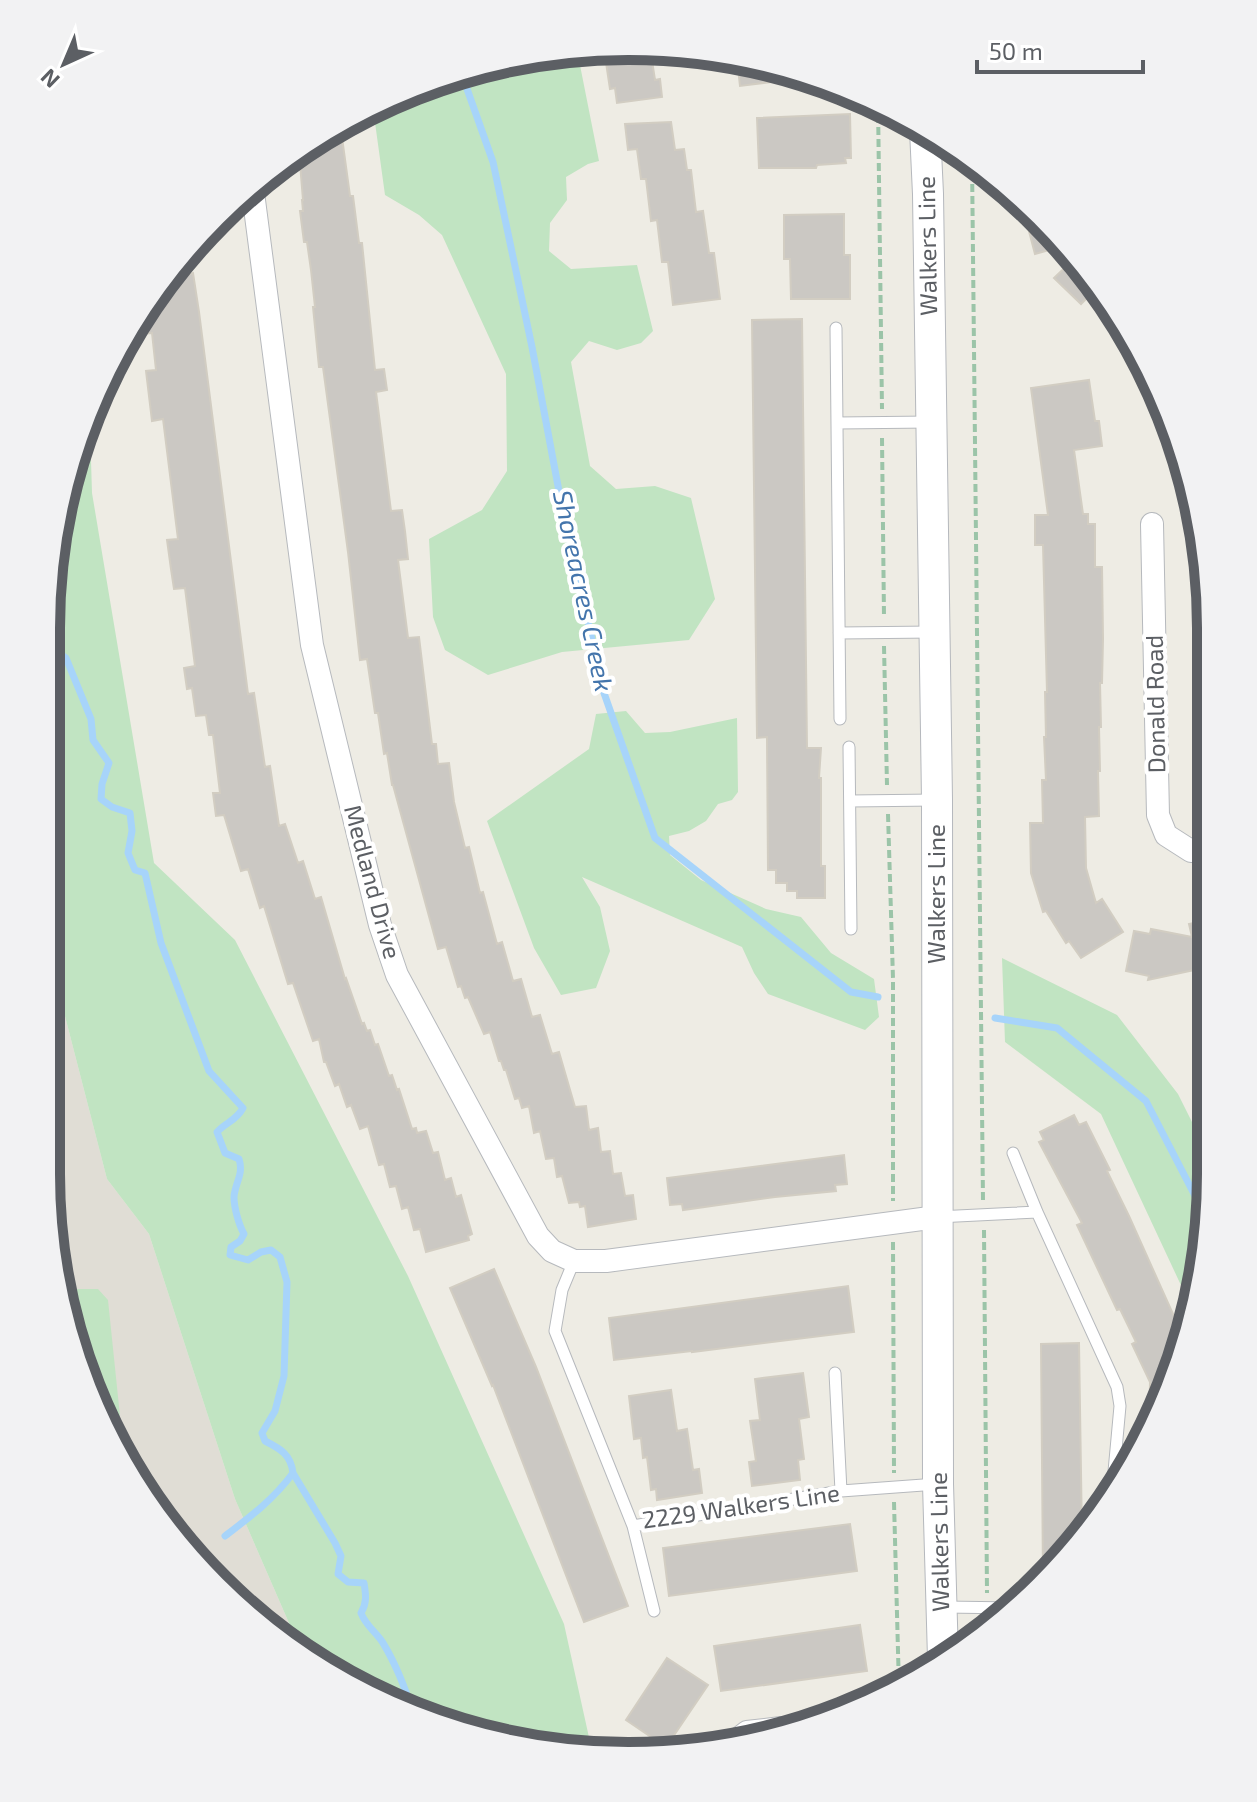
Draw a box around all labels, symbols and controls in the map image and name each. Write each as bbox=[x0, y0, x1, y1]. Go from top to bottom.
north arrow bbox=[24, 24, 104, 104]
scale bar bbox=[977, 24, 1143, 74]
text: 50 m bbox=[989, 36, 1043, 65]
text: N bbox=[35, 64, 64, 94]
street label: Walkers Line bbox=[911, 176, 942, 316]
water label: Shoreacres Creek bbox=[548, 487, 621, 694]
street label: Donald Road bbox=[1139, 635, 1170, 773]
street label: Medland Drive bbox=[339, 802, 408, 962]
street label: Walkers Line bbox=[921, 824, 950, 964]
street label: Walkers Line bbox=[923, 1472, 954, 1612]
street label: 2229 Walkers Line bbox=[640, 1477, 841, 1534]

